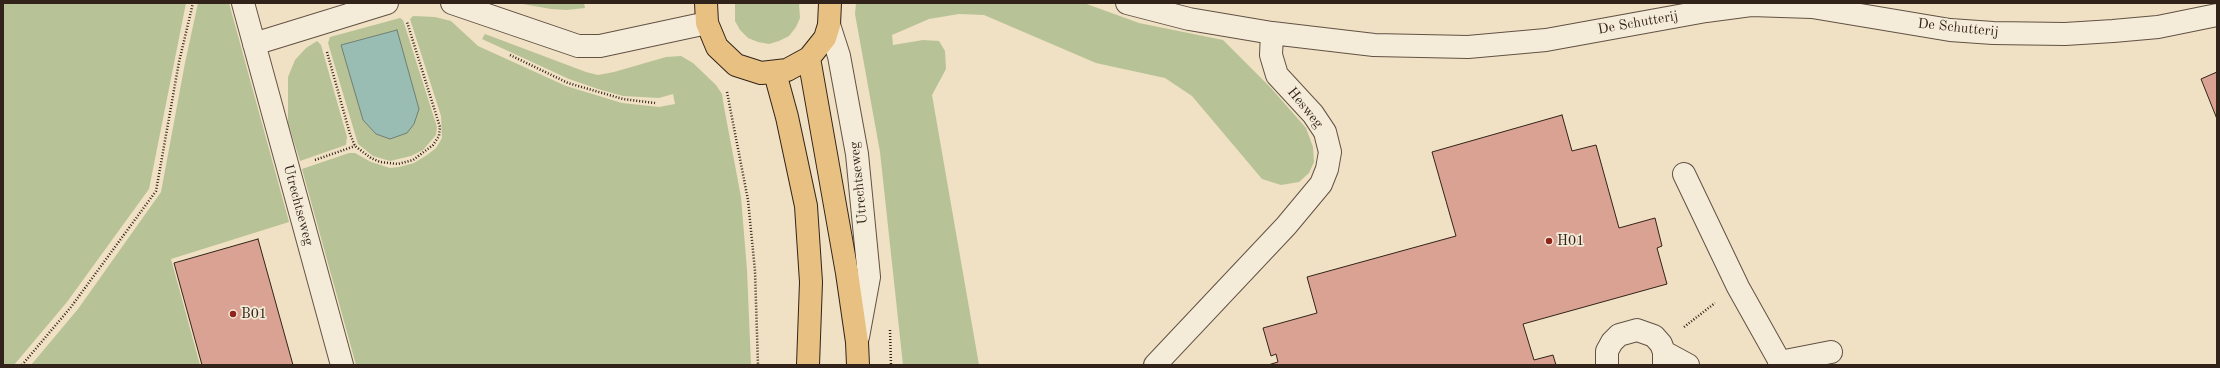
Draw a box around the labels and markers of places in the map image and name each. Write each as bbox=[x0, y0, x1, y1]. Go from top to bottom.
place label: H01 bbox=[1557, 233, 1584, 249]
marker: H01 bbox=[1544, 236, 1554, 246]
place label: B01 bbox=[241, 306, 267, 322]
marker: B01 bbox=[228, 309, 238, 319]

